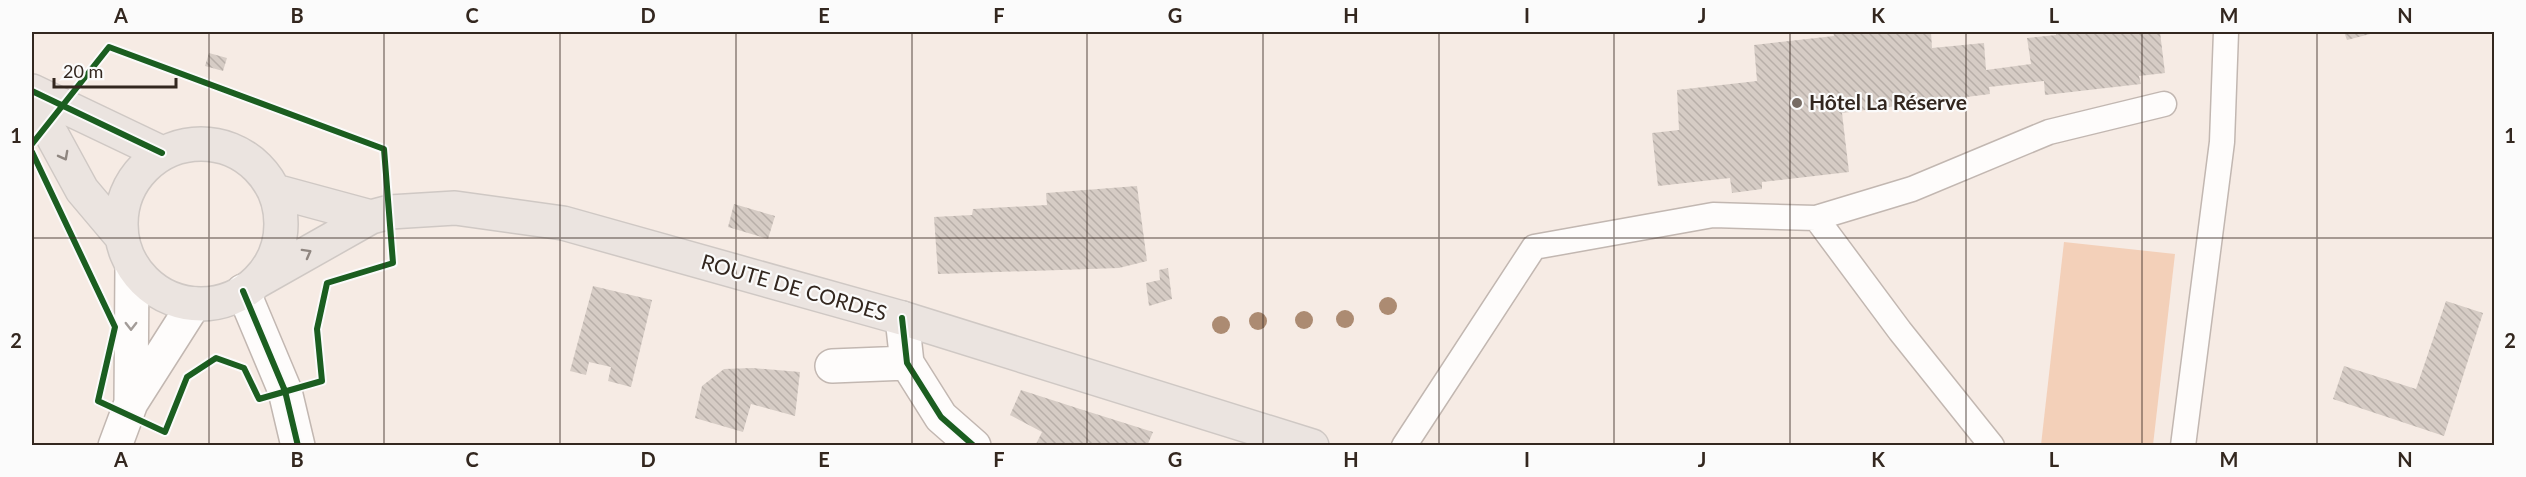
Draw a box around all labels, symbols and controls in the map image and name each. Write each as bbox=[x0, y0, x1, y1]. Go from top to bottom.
text: A bbox=[113, 3, 128, 27]
text: B bbox=[290, 3, 304, 27]
text: C bbox=[465, 3, 479, 27]
text: D bbox=[640, 3, 656, 27]
text: E bbox=[818, 3, 830, 27]
text: F bbox=[993, 3, 1005, 27]
text: G bbox=[1168, 3, 1182, 27]
text: H bbox=[1343, 3, 1359, 27]
text: I bbox=[1524, 3, 1530, 27]
text: J bbox=[1698, 3, 1706, 27]
text: K bbox=[1871, 3, 1885, 27]
text: L bbox=[2049, 3, 2060, 27]
text: M bbox=[2220, 3, 2238, 27]
text: N bbox=[2397, 3, 2413, 27]
scale bar bbox=[54, 51, 176, 89]
text: 20 m bbox=[63, 60, 103, 82]
place label: Hôtel La Réserve bbox=[1809, 89, 1967, 114]
marker: Hôtel La Réserve bbox=[1790, 96, 1804, 110]
text: 1 bbox=[10, 123, 22, 147]
text: 1 bbox=[2504, 123, 2516, 147]
one-way arrow bbox=[57, 150, 68, 161]
street label: ROUTE DE CORDES bbox=[699, 248, 890, 325]
one-way arrow bbox=[301, 249, 312, 260]
one-way arrow bbox=[125, 321, 137, 330]
text: 2 bbox=[10, 328, 22, 352]
text: 2 bbox=[2504, 328, 2516, 352]
text: A bbox=[113, 447, 128, 471]
text: B bbox=[290, 447, 304, 471]
text: C bbox=[465, 447, 479, 471]
text: D bbox=[640, 447, 656, 471]
text: E bbox=[818, 447, 830, 471]
text: F bbox=[993, 447, 1005, 471]
text: G bbox=[1168, 447, 1182, 471]
text: H bbox=[1343, 447, 1359, 471]
text: I bbox=[1524, 447, 1530, 471]
text: J bbox=[1698, 447, 1706, 471]
text: K bbox=[1871, 447, 1885, 471]
text: L bbox=[2049, 447, 2060, 471]
text: M bbox=[2220, 447, 2238, 471]
text: N bbox=[2397, 447, 2413, 471]

